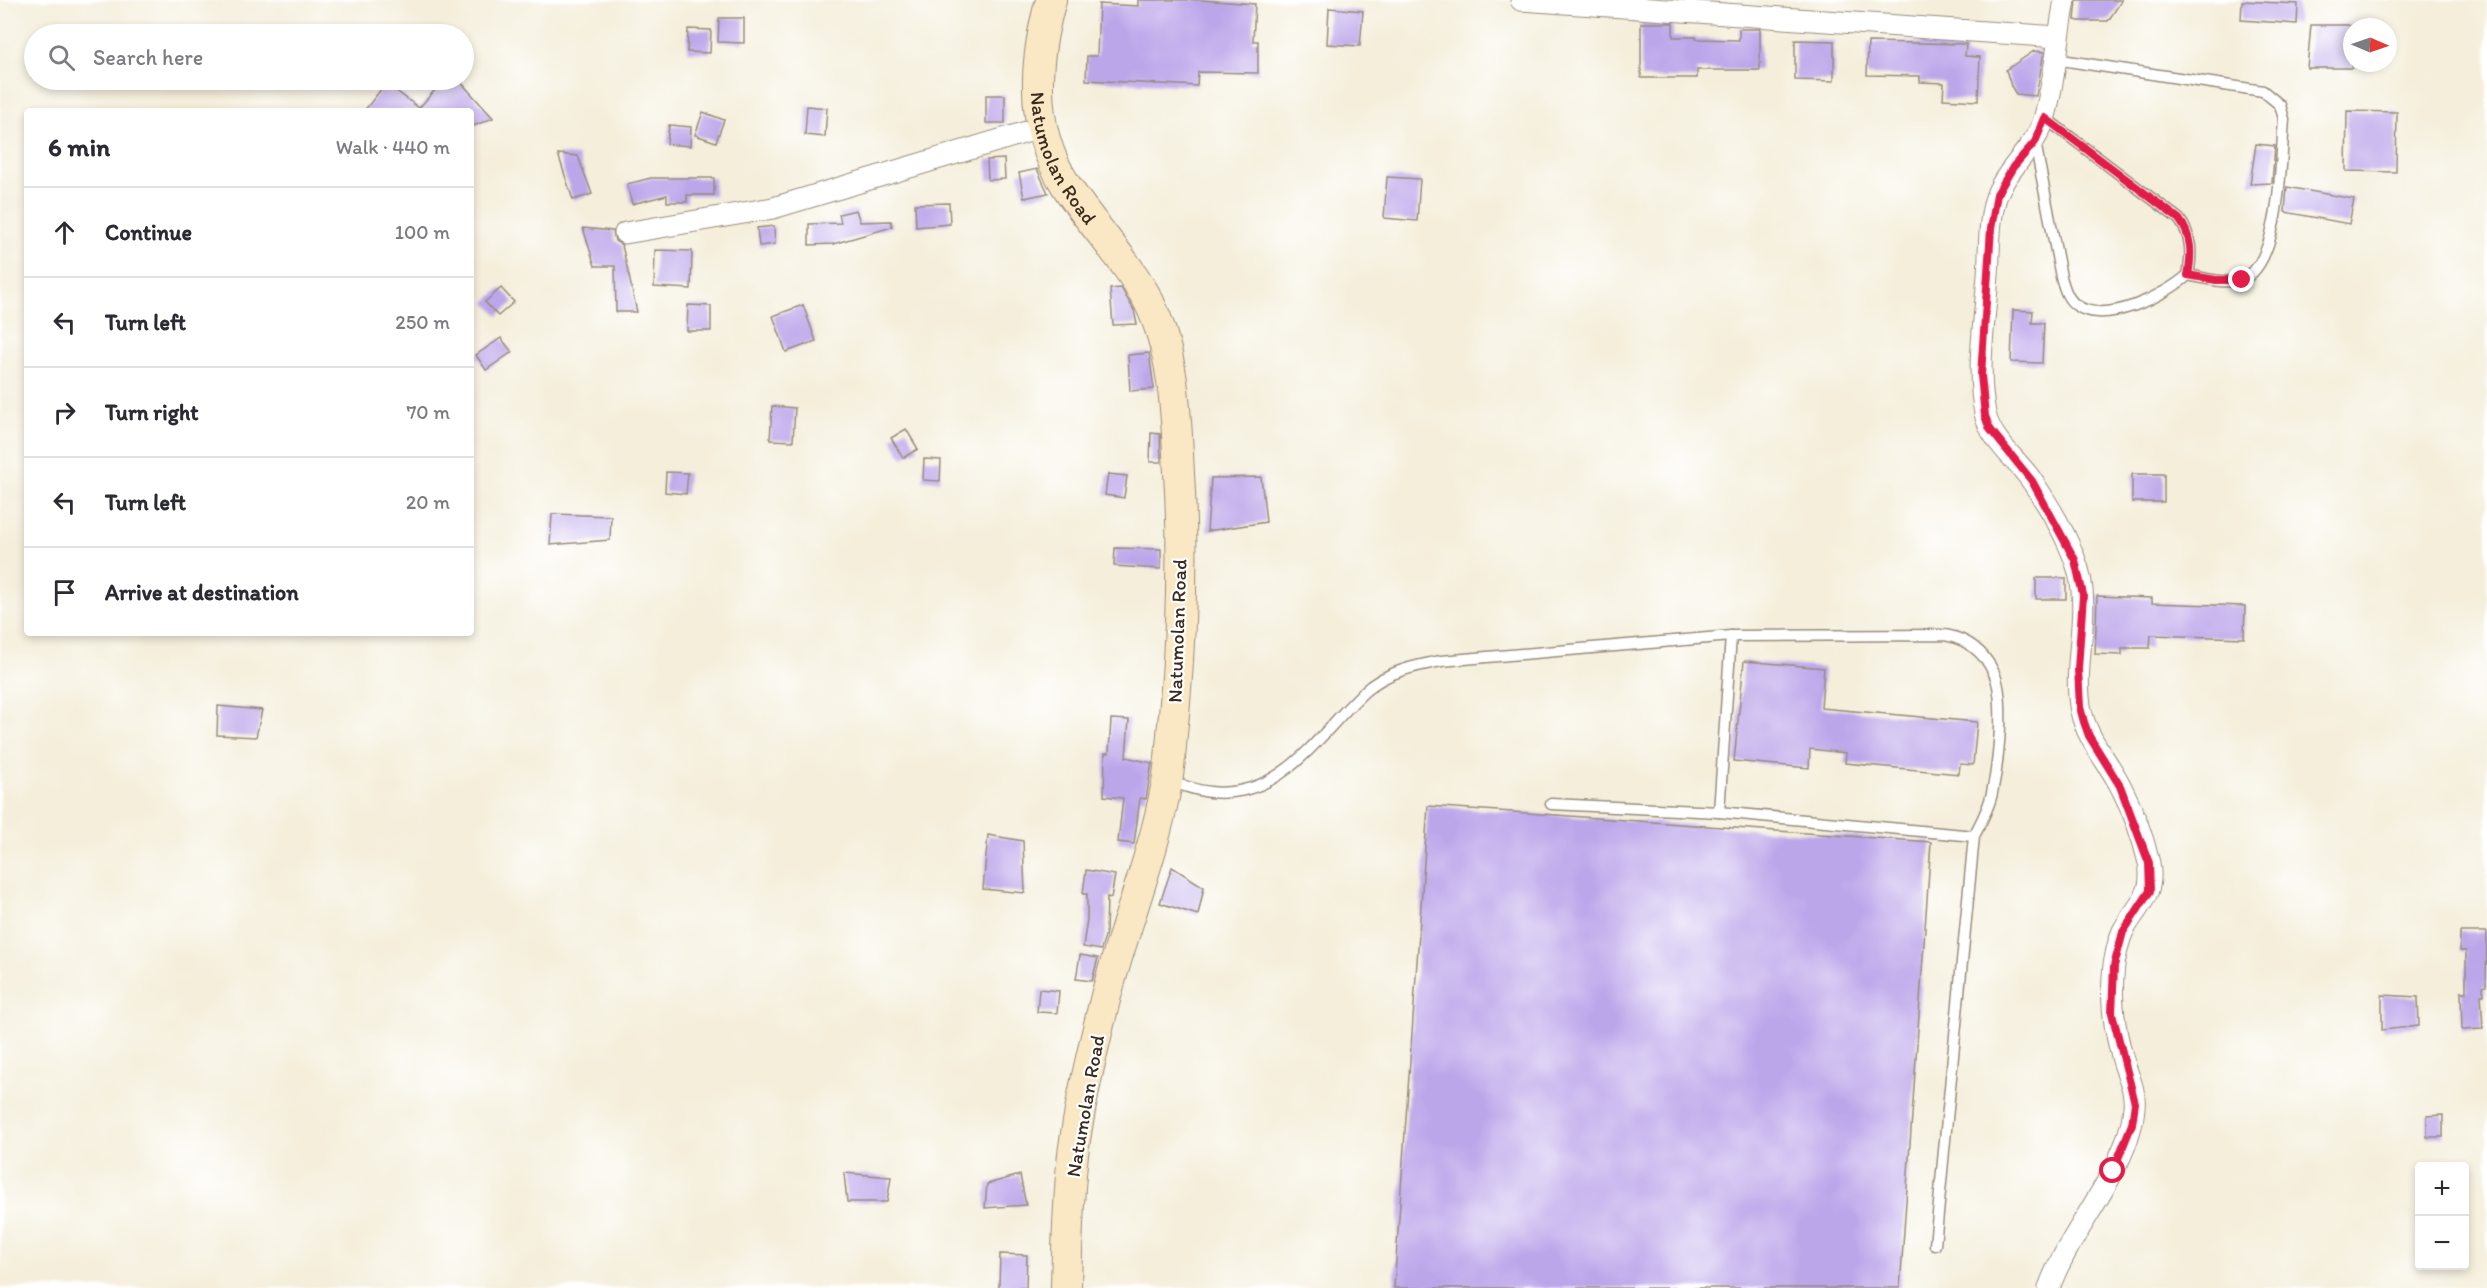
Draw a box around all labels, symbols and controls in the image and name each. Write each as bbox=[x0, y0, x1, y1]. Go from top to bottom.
north arrow bbox=[2343, 18, 2397, 72]
search box bbox=[24, 24, 474, 90]
icon: search bbox=[45, 41, 78, 74]
text: Search here bbox=[93, 44, 203, 71]
street label: Natumolan Road bbox=[1026, 91, 1102, 229]
text: 6 min bbox=[48, 131, 110, 163]
text: Walk · 440 m bbox=[336, 135, 450, 159]
icon: ahead bbox=[48, 216, 81, 249]
text: Continue bbox=[105, 219, 192, 246]
text: 100 m bbox=[395, 220, 450, 244]
route end bbox=[2228, 266, 2254, 292]
icon: left bbox=[48, 306, 81, 339]
text: Turn left bbox=[105, 309, 186, 336]
text: 250 m bbox=[395, 310, 450, 334]
icon: right bbox=[48, 396, 81, 429]
text: Turn right bbox=[105, 399, 199, 426]
text: 70 m bbox=[406, 400, 450, 424]
icon: left bbox=[48, 486, 81, 519]
text: Turn left bbox=[105, 489, 186, 516]
text: 20 m bbox=[406, 490, 450, 514]
street label: Natumolan Road bbox=[1162, 558, 1192, 703]
icon: arrive bbox=[48, 576, 81, 609]
text: Arrive at destination bbox=[105, 579, 299, 606]
street label: Natumolan Road bbox=[1061, 1033, 1109, 1179]
route start bbox=[2099, 1157, 2125, 1183]
map controls bbox=[2415, 1162, 2469, 1270]
button: + bbox=[2415, 1162, 2469, 1216]
button: − bbox=[2415, 1216, 2469, 1270]

